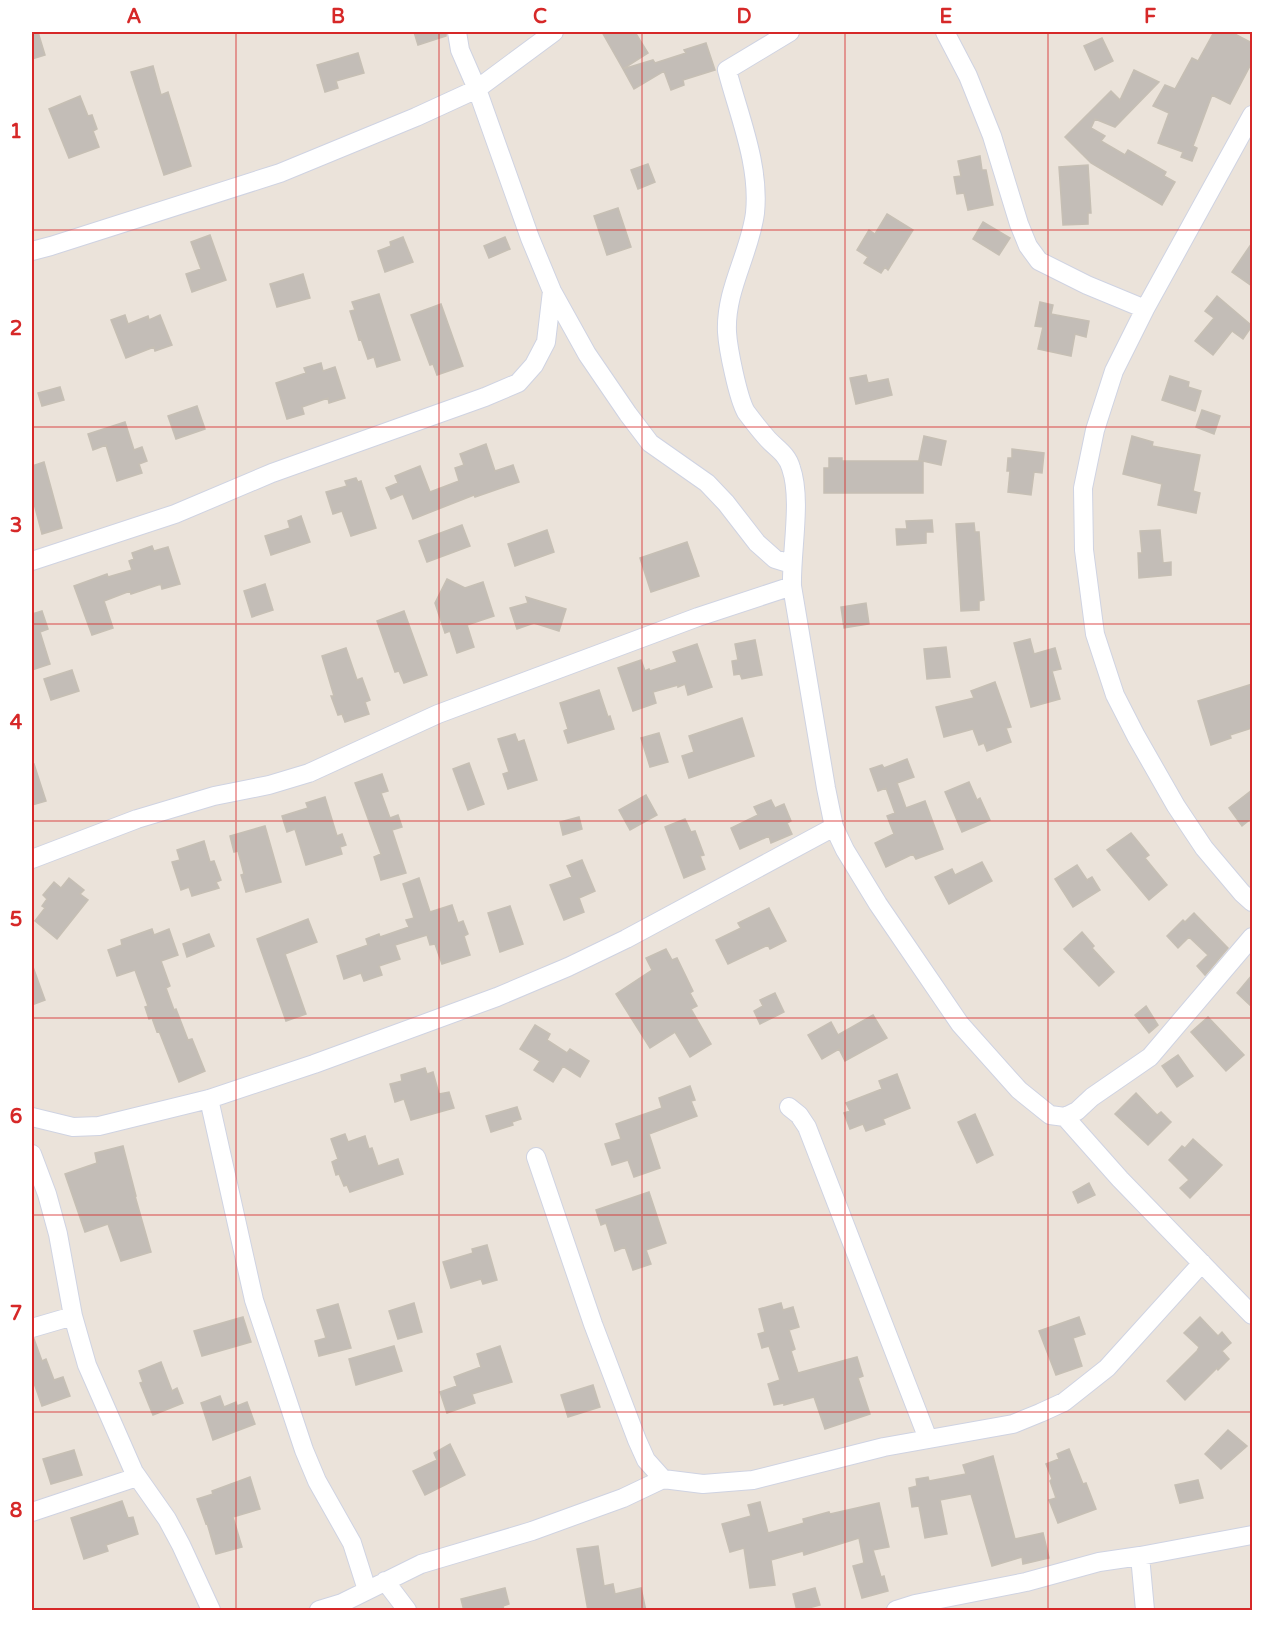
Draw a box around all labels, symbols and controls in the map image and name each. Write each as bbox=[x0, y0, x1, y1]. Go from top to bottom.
text: A bbox=[127, 5, 142, 29]
text: B bbox=[331, 5, 345, 29]
text: C bbox=[533, 5, 547, 29]
text: D bbox=[736, 5, 752, 29]
text: E bbox=[940, 5, 953, 29]
text: F bbox=[1144, 5, 1156, 29]
text: 1 bbox=[10, 120, 22, 144]
text: 2 bbox=[10, 317, 22, 341]
text: 3 bbox=[10, 514, 22, 538]
text: 4 bbox=[10, 711, 23, 735]
text: 5 bbox=[10, 908, 22, 932]
text: 6 bbox=[10, 1105, 22, 1129]
text: 7 bbox=[10, 1302, 22, 1326]
text: 8 bbox=[10, 1499, 22, 1523]

